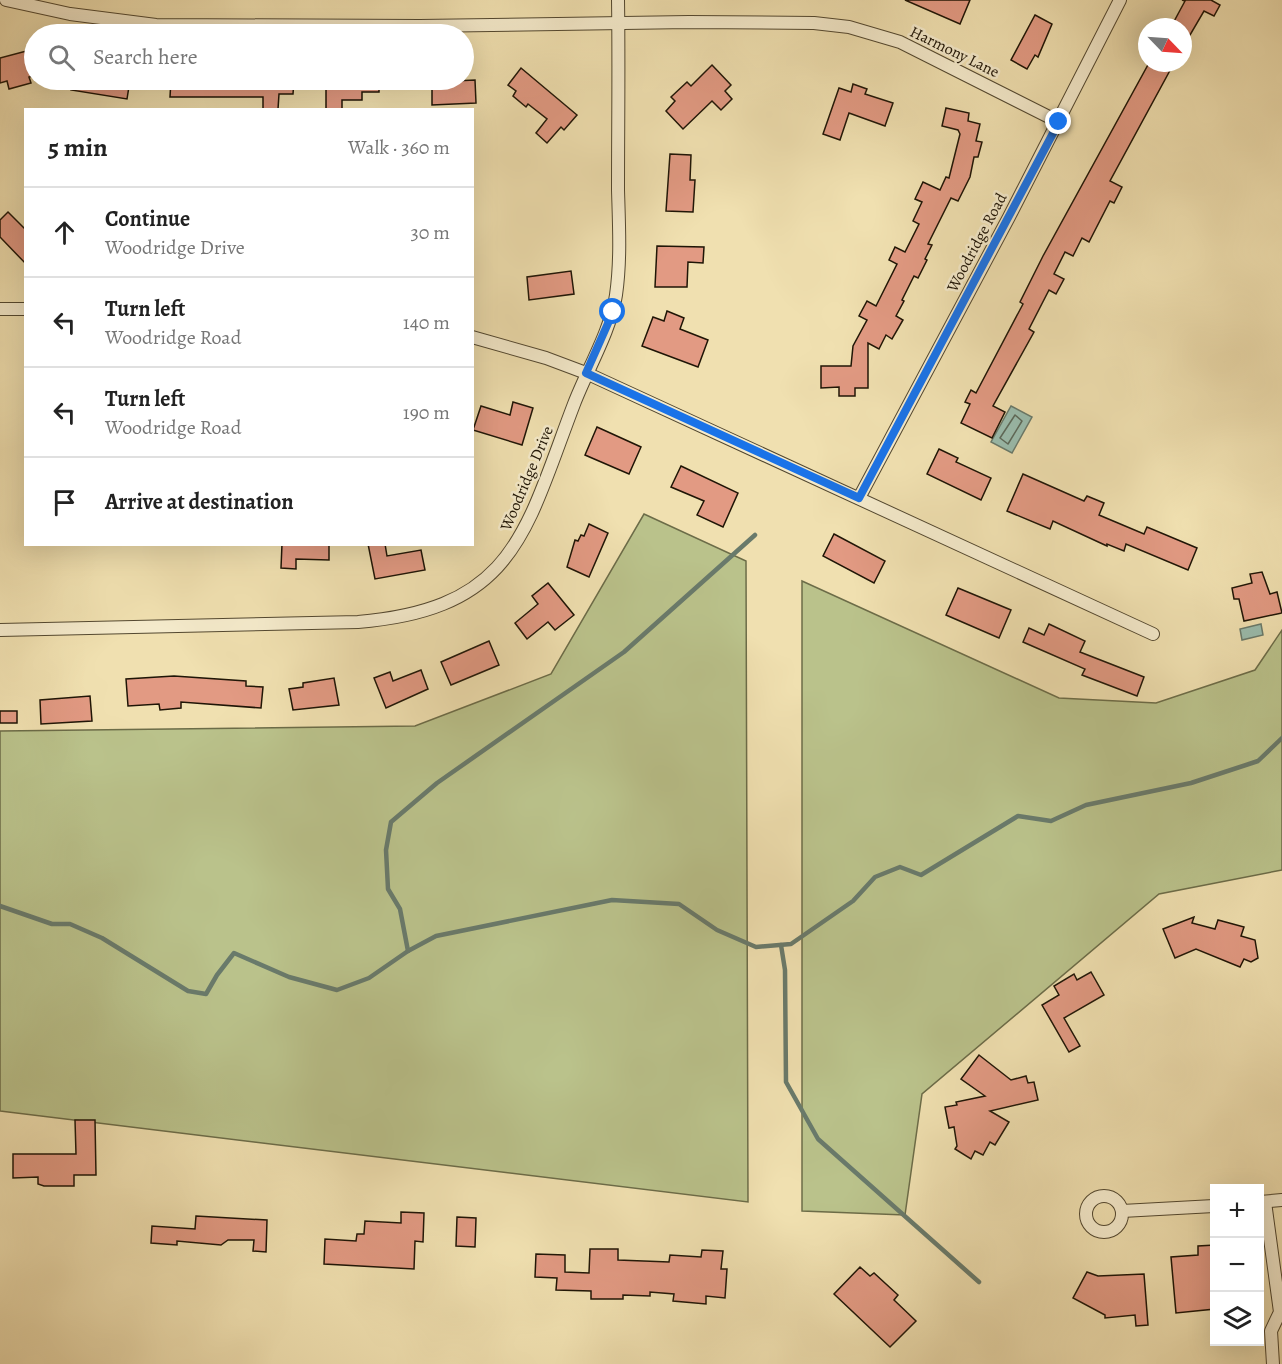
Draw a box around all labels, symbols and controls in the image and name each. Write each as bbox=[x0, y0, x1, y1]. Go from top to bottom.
north arrow bbox=[1138, 18, 1192, 72]
street label: Harmony Lane bbox=[906, 21, 1003, 83]
search box bbox=[24, 24, 474, 90]
icon: search bbox=[45, 41, 78, 74]
text: Search here bbox=[93, 42, 198, 72]
route end bbox=[1045, 108, 1071, 134]
text: 5 min bbox=[48, 130, 108, 165]
text: Walk · 360 m bbox=[348, 134, 450, 161]
street label: Woodridge Road bbox=[941, 189, 1012, 297]
text: Continue bbox=[105, 204, 190, 234]
icon: ahead bbox=[48, 216, 81, 249]
text: 30 m bbox=[410, 219, 450, 246]
text: Woodridge Drive bbox=[105, 234, 245, 261]
text: Turn left bbox=[105, 294, 185, 324]
route start bbox=[599, 298, 625, 324]
icon: left bbox=[48, 306, 81, 339]
text: 140 m bbox=[403, 309, 450, 336]
text: Woodridge Road bbox=[105, 324, 241, 351]
text: Turn left bbox=[105, 384, 185, 414]
icon: left bbox=[48, 396, 81, 429]
text: 190 m bbox=[403, 399, 450, 426]
text: Woodridge Road bbox=[105, 414, 241, 441]
street label: Woodridge Drive bbox=[495, 423, 559, 535]
icon: arrive bbox=[48, 486, 81, 519]
text: Arrive at destination bbox=[105, 487, 294, 517]
map controls bbox=[1210, 1184, 1264, 1346]
button: + bbox=[1210, 1184, 1264, 1238]
button: − bbox=[1210, 1238, 1264, 1292]
button: layers bbox=[1210, 1292, 1264, 1346]

